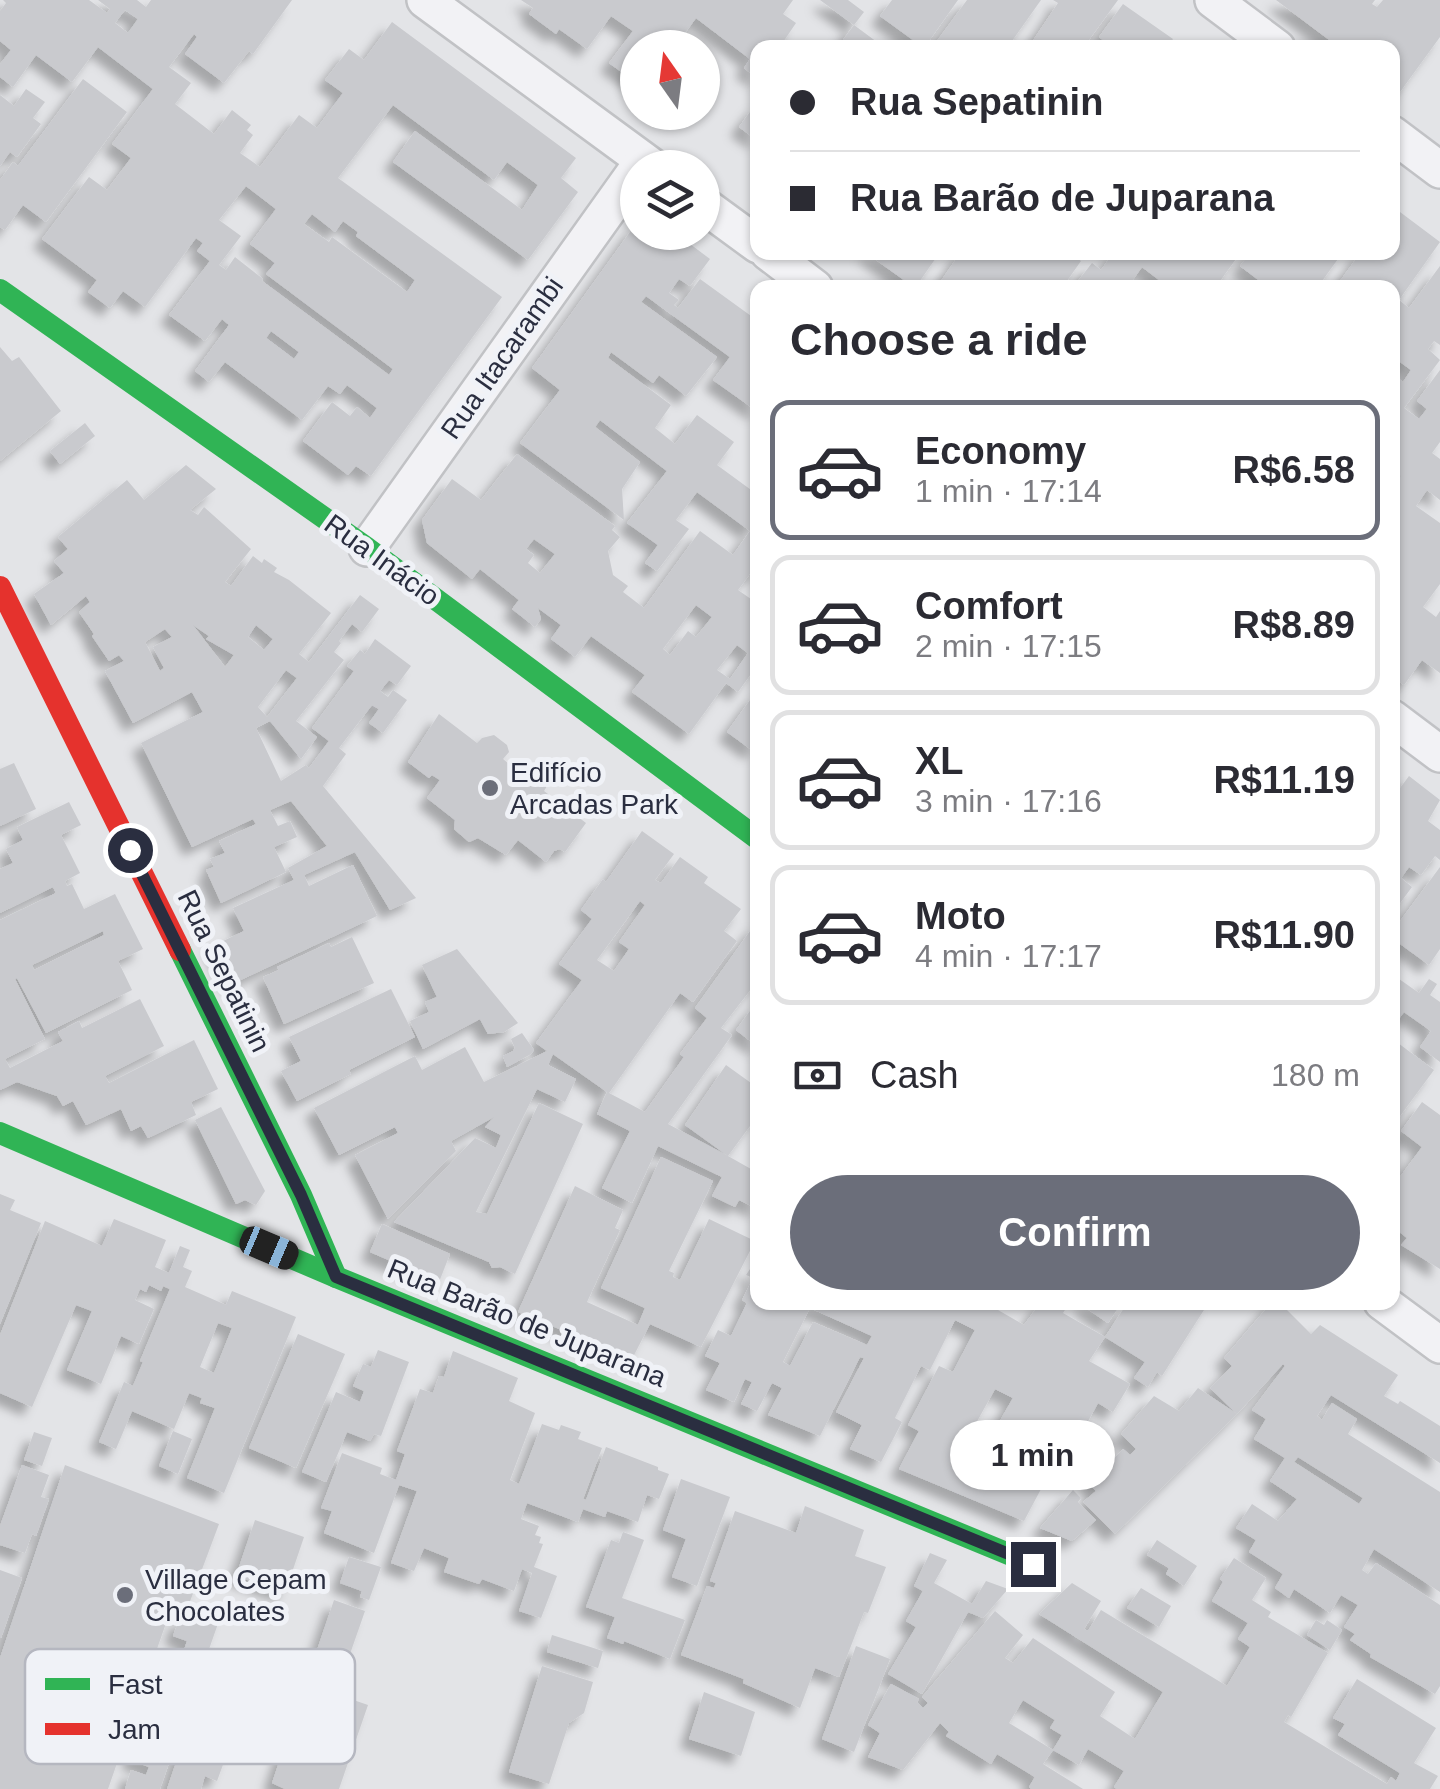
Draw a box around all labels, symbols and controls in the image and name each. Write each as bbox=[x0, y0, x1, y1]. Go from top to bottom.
north arrow bbox=[620, 30, 720, 130]
map controls bbox=[620, 30, 720, 250]
text: Rua Sepatinin bbox=[850, 81, 1103, 123]
button: layers bbox=[620, 150, 720, 250]
text: Rua Barão de Juparana bbox=[850, 177, 1274, 219]
street label: Rua Itacarambi bbox=[435, 271, 569, 445]
text: Choose a ride bbox=[790, 314, 1088, 365]
icon: car bbox=[795, 425, 885, 515]
text: Economy bbox=[915, 430, 1086, 472]
text: R$6.58 bbox=[1232, 449, 1355, 491]
text: 1 min · 17:14 bbox=[915, 473, 1102, 509]
street label: Rua Inácio bbox=[319, 508, 445, 612]
icon: car bbox=[795, 580, 885, 670]
text: Comfort bbox=[915, 585, 1063, 627]
text: R$8.89 bbox=[1232, 604, 1355, 646]
text: 2 min · 17:15 bbox=[915, 628, 1102, 664]
icon: car bbox=[795, 735, 885, 825]
text: XL bbox=[915, 740, 964, 782]
place label: Edifício Arcadas Park bbox=[510, 757, 679, 820]
text: R$11.19 bbox=[1213, 759, 1355, 801]
marker: Edifício Arcadas Park bbox=[479, 777, 501, 799]
text: 3 min · 17:16 bbox=[915, 783, 1102, 819]
route start bbox=[108, 828, 153, 873]
street label: Rua Sepatinin bbox=[172, 885, 276, 1057]
icon: car bbox=[795, 890, 885, 980]
text: Moto bbox=[915, 895, 1006, 937]
text: R$11.90 bbox=[1213, 914, 1355, 956]
text: 4 min · 17:17 bbox=[915, 938, 1102, 974]
icon: cash bbox=[790, 1048, 845, 1103]
text: Cash bbox=[870, 1054, 959, 1096]
text: 180 m bbox=[1271, 1057, 1360, 1093]
button: Confirm bbox=[790, 1175, 1360, 1290]
car bbox=[236, 1222, 302, 1274]
street label: Rua Barão de Juparana bbox=[383, 1253, 671, 1393]
callout: 1 min bbox=[950, 1419, 1116, 1489]
text: 1 min bbox=[991, 1437, 1074, 1473]
route end bbox=[1011, 1542, 1056, 1587]
place label: Village Cepam Chocolates bbox=[145, 1564, 327, 1627]
marker: Village Cepam Chocolates bbox=[114, 1584, 136, 1606]
legend bbox=[25, 1649, 355, 1764]
text: Fast bbox=[108, 1669, 163, 1700]
text: Jam bbox=[108, 1714, 161, 1745]

